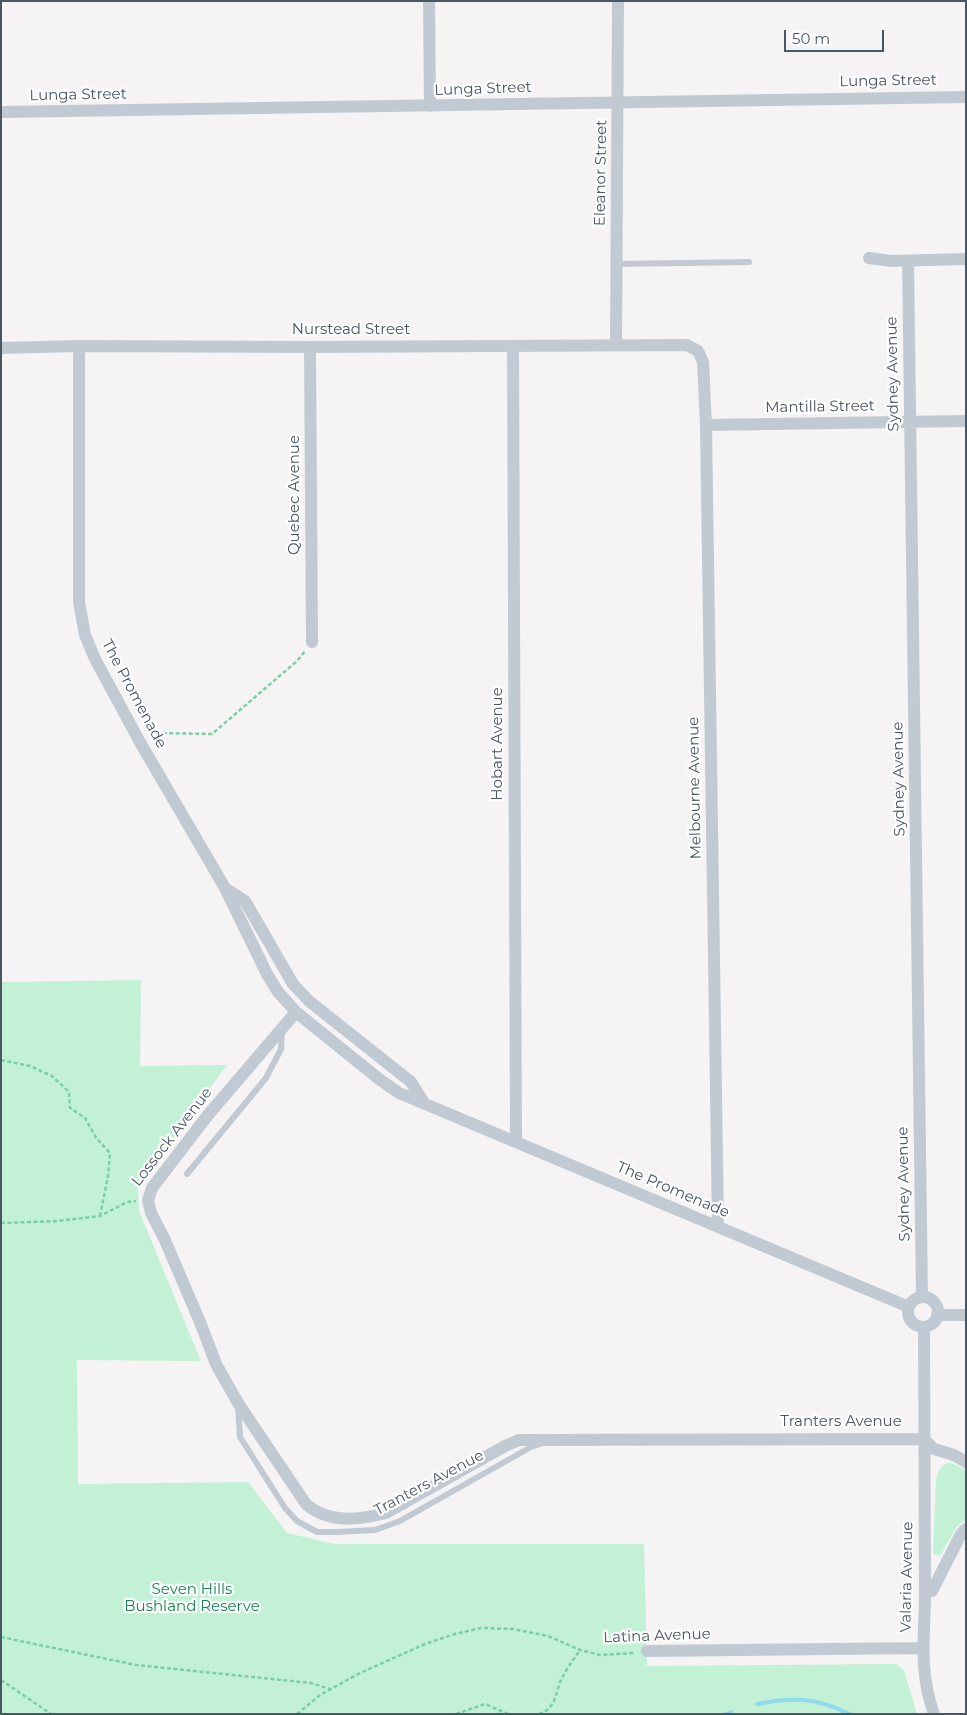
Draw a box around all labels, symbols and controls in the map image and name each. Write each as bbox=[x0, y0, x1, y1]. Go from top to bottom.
scale bar bbox=[787, 20, 887, 52]
text: 50 m bbox=[792, 29, 830, 48]
street label: Lunga Street bbox=[839, 71, 937, 91]
street label: Lunga Street bbox=[434, 78, 532, 100]
street label: Lunga Street bbox=[29, 85, 127, 105]
street label: Eleanor Street bbox=[591, 120, 611, 226]
street label: Sydney Avenue bbox=[883, 316, 903, 432]
street label: Nurstead Street bbox=[292, 321, 410, 339]
street label: Mantilla Street bbox=[765, 397, 875, 417]
street label: Quebec Avenue bbox=[286, 435, 304, 555]
street label: The Promenade bbox=[98, 637, 170, 751]
street label: Hobart Avenue bbox=[489, 687, 507, 801]
street label: Melbourne Avenue bbox=[685, 716, 705, 860]
street label: Sydney Avenue bbox=[889, 721, 909, 837]
street label: Lossock Avenue bbox=[128, 1084, 216, 1190]
street label: Sydney Avenue bbox=[894, 1126, 914, 1242]
street label: The Promenade bbox=[614, 1158, 732, 1222]
street label: Tranters Avenue bbox=[780, 1413, 902, 1431]
street label: Tranters Avenue bbox=[371, 1447, 487, 1519]
street label: Valaria Avenue bbox=[897, 1522, 917, 1632]
park label: Seven Hills Bushland Reserve bbox=[124, 1581, 260, 1616]
street label: Latina Avenue bbox=[603, 1625, 711, 1647]

